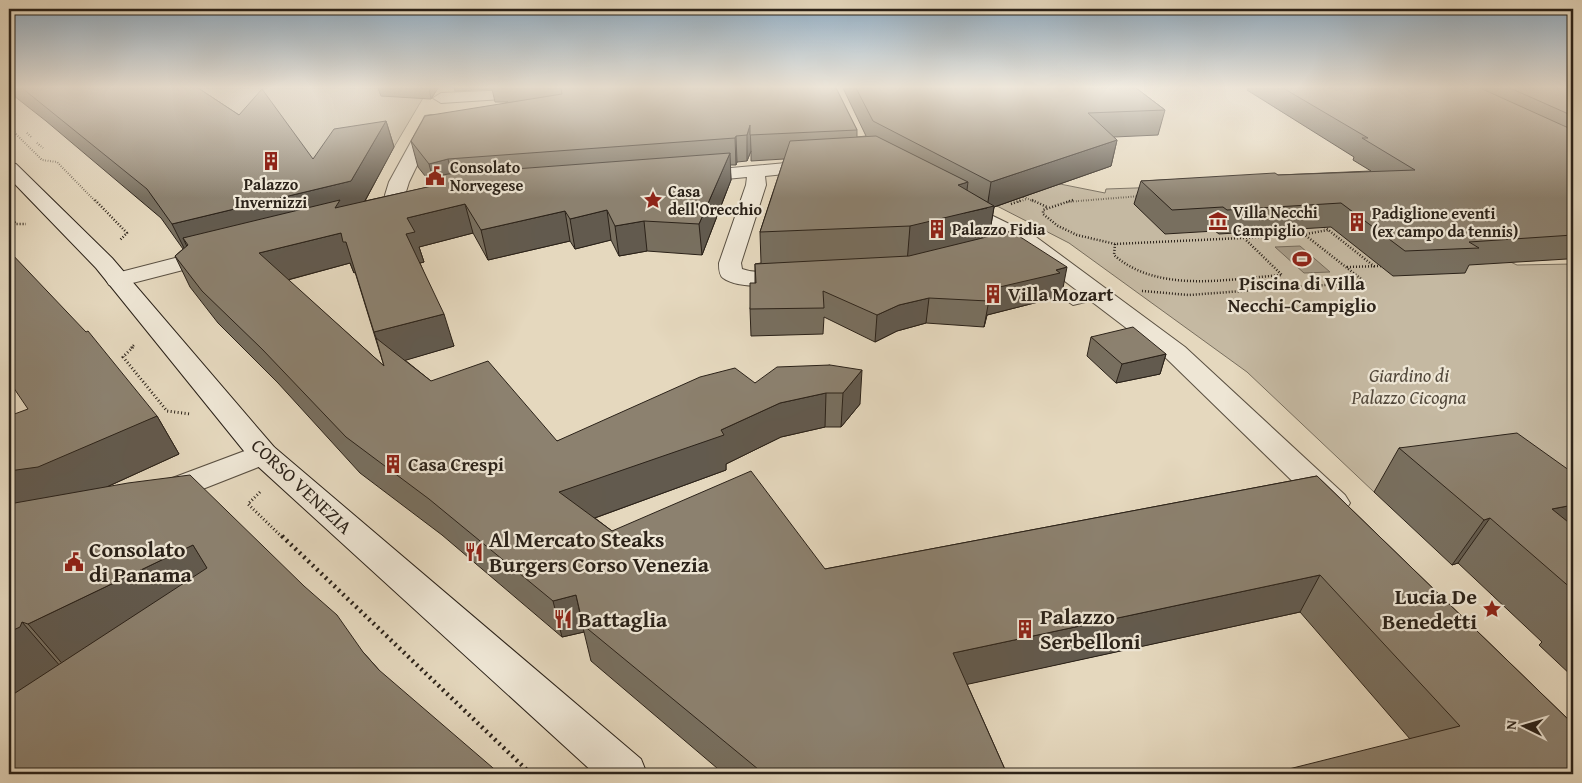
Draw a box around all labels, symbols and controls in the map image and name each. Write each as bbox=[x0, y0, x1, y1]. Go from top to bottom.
building icon: Palazzo Invernizzi bbox=[260, 150, 282, 172]
place label: Consolato Norvegese bbox=[450, 155, 523, 197]
public building icon: Consolato Norvegese bbox=[424, 165, 446, 187]
place label: Palazzo Invernizzi bbox=[235, 172, 307, 214]
place label: Casa dell'Orecchio bbox=[668, 179, 762, 221]
place icon: Casa dell'Orecchio bbox=[642, 189, 664, 211]
place label: Villa Necchi Campiglio bbox=[1233, 200, 1318, 242]
place label: Padiglione eventi (ex campo da tennis) bbox=[1372, 201, 1518, 243]
museum icon: Villa Necchi Campiglio bbox=[1207, 210, 1229, 232]
building icon: Padiglione eventi (ex campo da tennis) bbox=[1346, 211, 1368, 233]
place label: Palazzo Fidia bbox=[952, 217, 1046, 241]
building icon: Palazzo Fidia bbox=[926, 218, 948, 240]
sports icon: Piscina di Villa Necchi-Campiglio bbox=[1291, 248, 1313, 270]
place label: Piscina di Villa Necchi-Campiglio bbox=[1228, 269, 1376, 319]
place label: Villa Mozart bbox=[1008, 280, 1114, 308]
building icon: Villa Mozart bbox=[982, 283, 1004, 305]
park label: Giardino di Palazzo Cicogna bbox=[1351, 361, 1467, 411]
street label: CORSO VENEZIA bbox=[245, 432, 359, 541]
place label: Casa Crespi bbox=[408, 450, 504, 478]
building icon: Casa Crespi bbox=[382, 453, 404, 475]
place label: Al Mercato Steaks Burgers Corso Venezia bbox=[489, 523, 710, 580]
place label: Consolato di Panama bbox=[89, 533, 192, 590]
restaurant icon: Al Mercato Steaks Burgers Corso Venezia bbox=[463, 541, 485, 563]
public building icon: Consolato di Panama bbox=[63, 551, 85, 573]
place label: Lucia De Benedetti bbox=[1382, 580, 1477, 637]
place icon: Lucia De Benedetti bbox=[1481, 598, 1503, 620]
place label: Palazzo Serbelloni bbox=[1040, 600, 1141, 657]
place label: Battaglia bbox=[578, 603, 668, 635]
restaurant icon: Battaglia bbox=[552, 608, 574, 630]
building icon: Palazzo Serbelloni bbox=[1014, 618, 1036, 640]
north arrow bbox=[1500, 700, 1550, 750]
text: N bbox=[1501, 719, 1521, 730]

